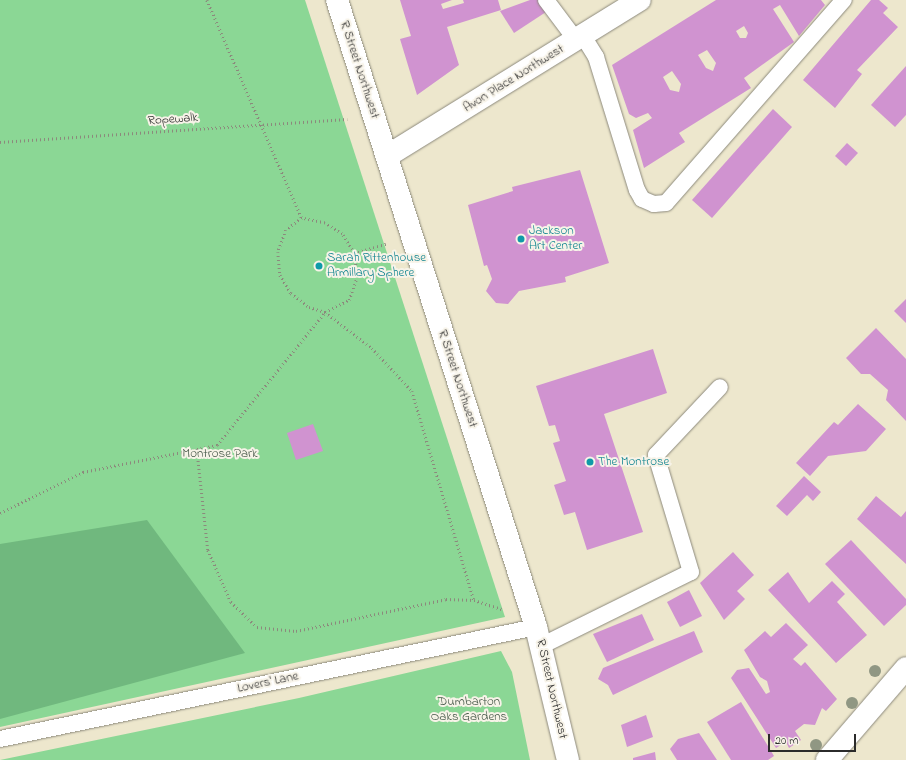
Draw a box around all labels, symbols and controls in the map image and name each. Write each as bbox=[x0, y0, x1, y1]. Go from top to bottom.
street label: R Street Northwest bbox=[336, 19, 382, 121]
street label: Avon Place Northwest bbox=[461, 42, 567, 116]
street label: Ropewalk bbox=[147, 110, 199, 130]
place label: Jackson Art Center bbox=[529, 224, 582, 255]
marker: Jackson Art Center bbox=[516, 234, 526, 244]
place label: Sarah Rittenhouse Armillary Sphere bbox=[327, 251, 426, 282]
marker: Sarah Rittenhouse Armillary Sphere bbox=[314, 261, 324, 271]
street label: R Street Northwest bbox=[434, 328, 480, 430]
park label: Montrose Park bbox=[182, 446, 258, 462]
place label: The Montrose bbox=[598, 454, 669, 470]
marker: The Montrose bbox=[585, 457, 595, 467]
street label: R Street Northwest bbox=[532, 638, 570, 740]
street label: Lovers' Lane bbox=[236, 669, 300, 697]
park label: Dumbarton Oaks Gardens bbox=[431, 695, 507, 726]
scale bar bbox=[770, 726, 858, 752]
text: 20 m bbox=[775, 732, 798, 750]

